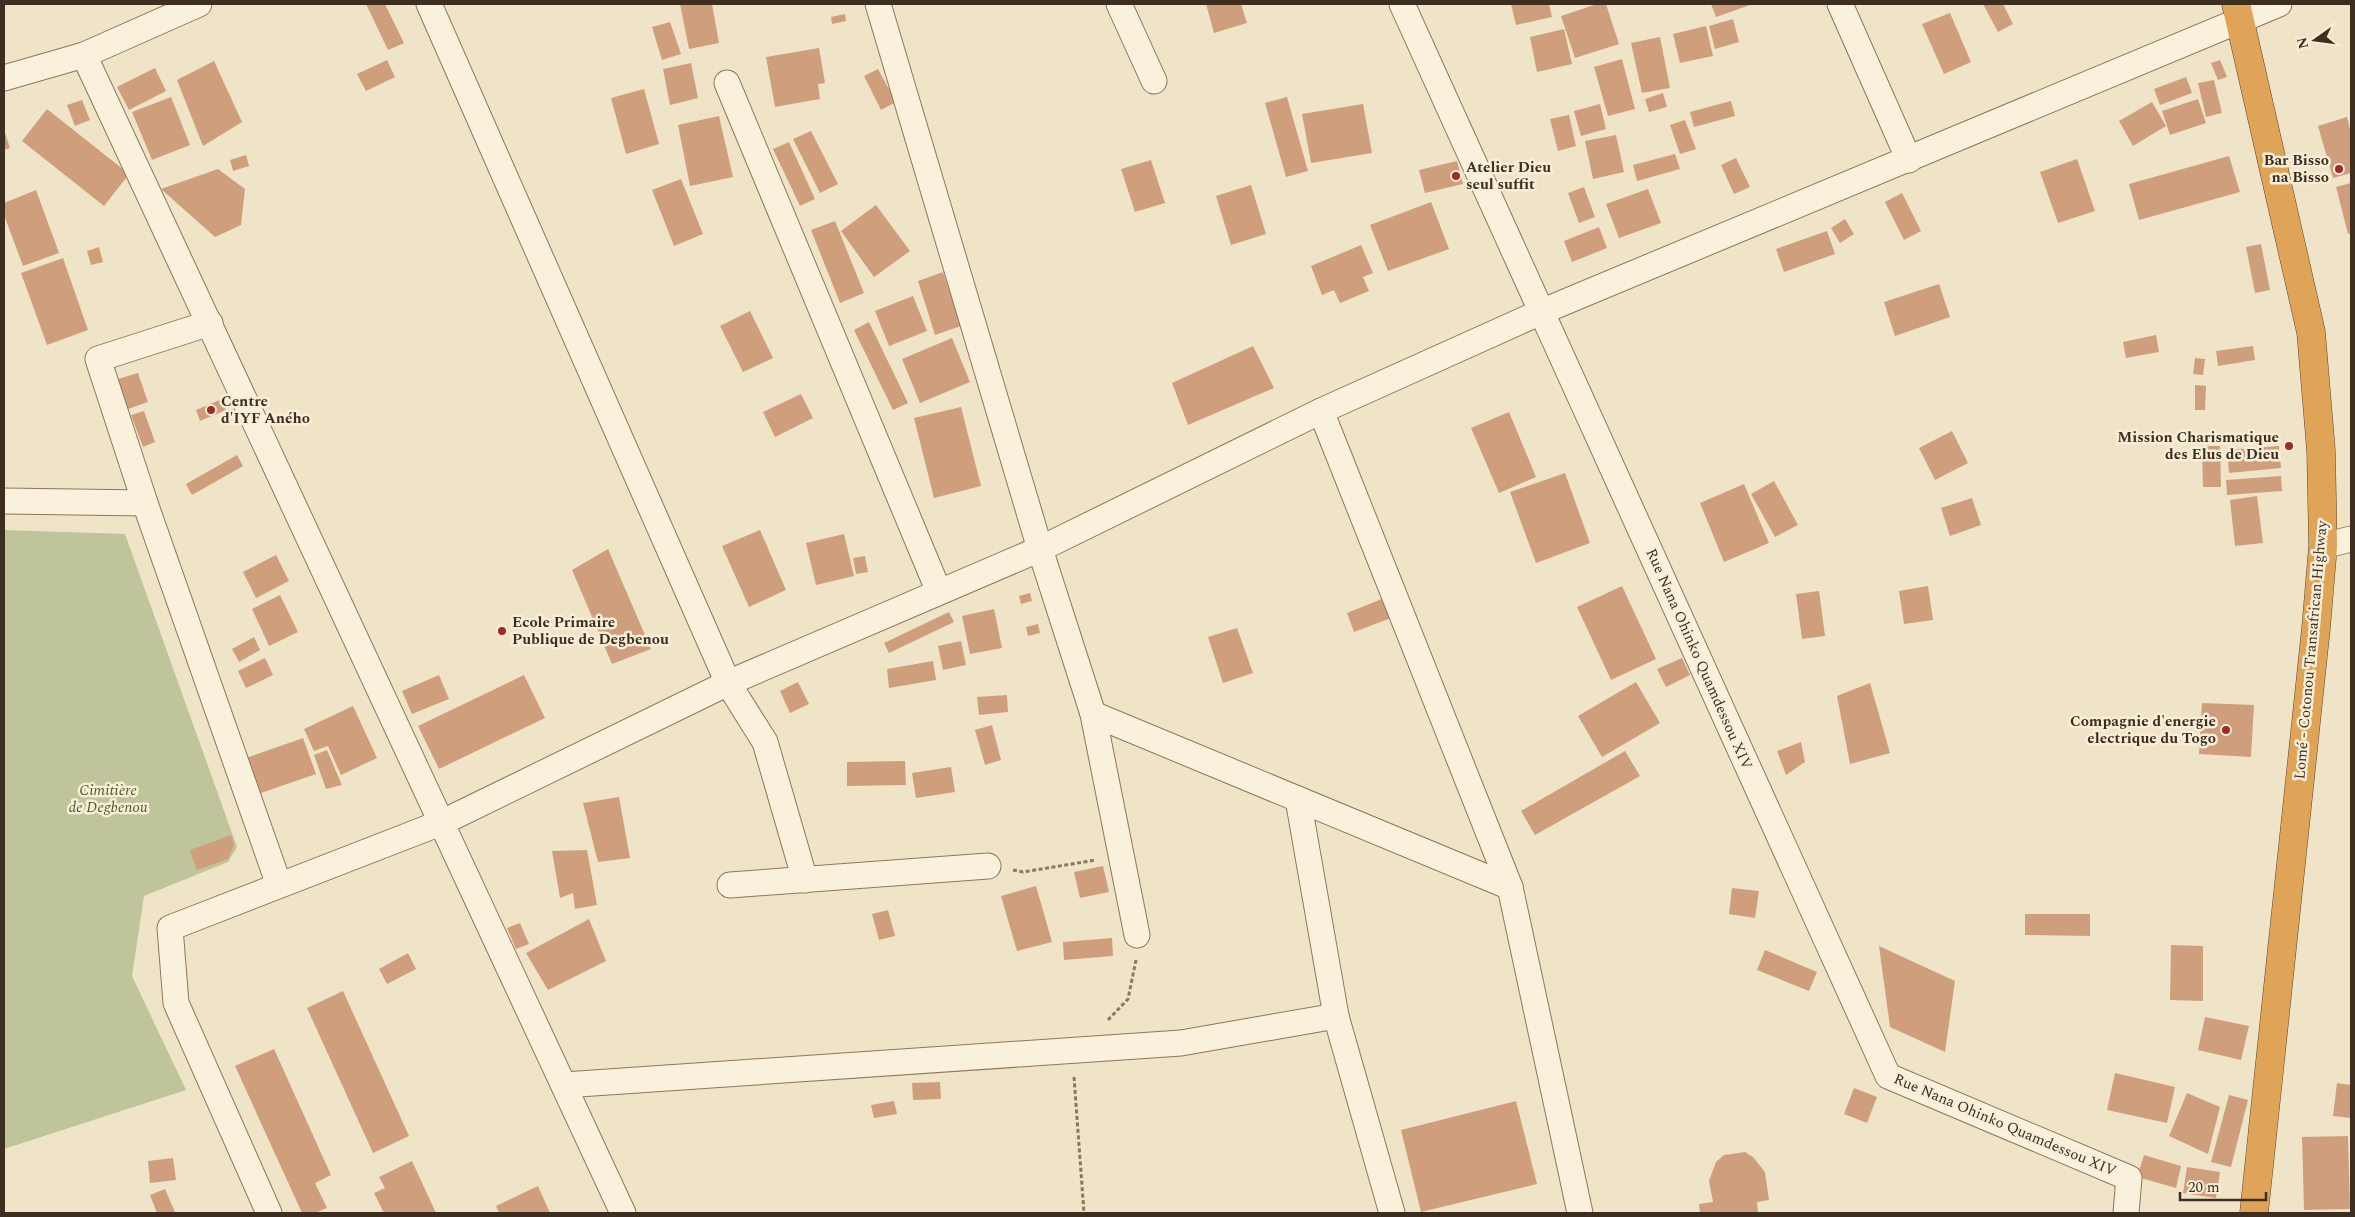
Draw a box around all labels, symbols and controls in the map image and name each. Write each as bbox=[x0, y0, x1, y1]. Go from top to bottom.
north arrow bbox=[2290, 15, 2340, 65]
text: N bbox=[2291, 35, 2314, 51]
place label: Bar Bisso na Bisso bbox=[2264, 149, 2329, 189]
place label: Atelier Dieu seul suffit bbox=[1466, 156, 1551, 196]
marker: Bar Bisso na Bisso bbox=[2333, 163, 2345, 175]
marker: Atelier Dieu seul suffit bbox=[1450, 170, 1462, 182]
place label: Centre d'IYF Aného bbox=[221, 390, 310, 430]
marker: Centre d'IYF Aného bbox=[205, 404, 217, 416]
place label: Mission Charismatique des Elus de Dieu bbox=[2117, 426, 2279, 466]
marker: Mission Charismatique des Elus de Dieu bbox=[2283, 440, 2295, 452]
street label: Lomé - Cotonou Transafrican Highway bbox=[2288, 519, 2334, 780]
street label: Rue Nana Ohinko Quamdessou XIV bbox=[1640, 545, 1758, 773]
place label: Ecole Primaire Publique de Degbenou bbox=[512, 611, 669, 651]
marker: Ecole Primaire Publique de Degbenou bbox=[496, 625, 508, 637]
place label: Compagnie d'energie electrique du Togo bbox=[2070, 710, 2216, 750]
marker: Compagnie d'energie electrique du Togo bbox=[2220, 724, 2232, 736]
park label: Cimitière de Degbenou bbox=[68, 779, 148, 819]
street label: Rue Nana Ohinko Quamdessou XIV bbox=[1890, 1068, 2120, 1182]
scale bar bbox=[2180, 1170, 2266, 1202]
text: 20 m bbox=[2188, 1176, 2220, 1199]

